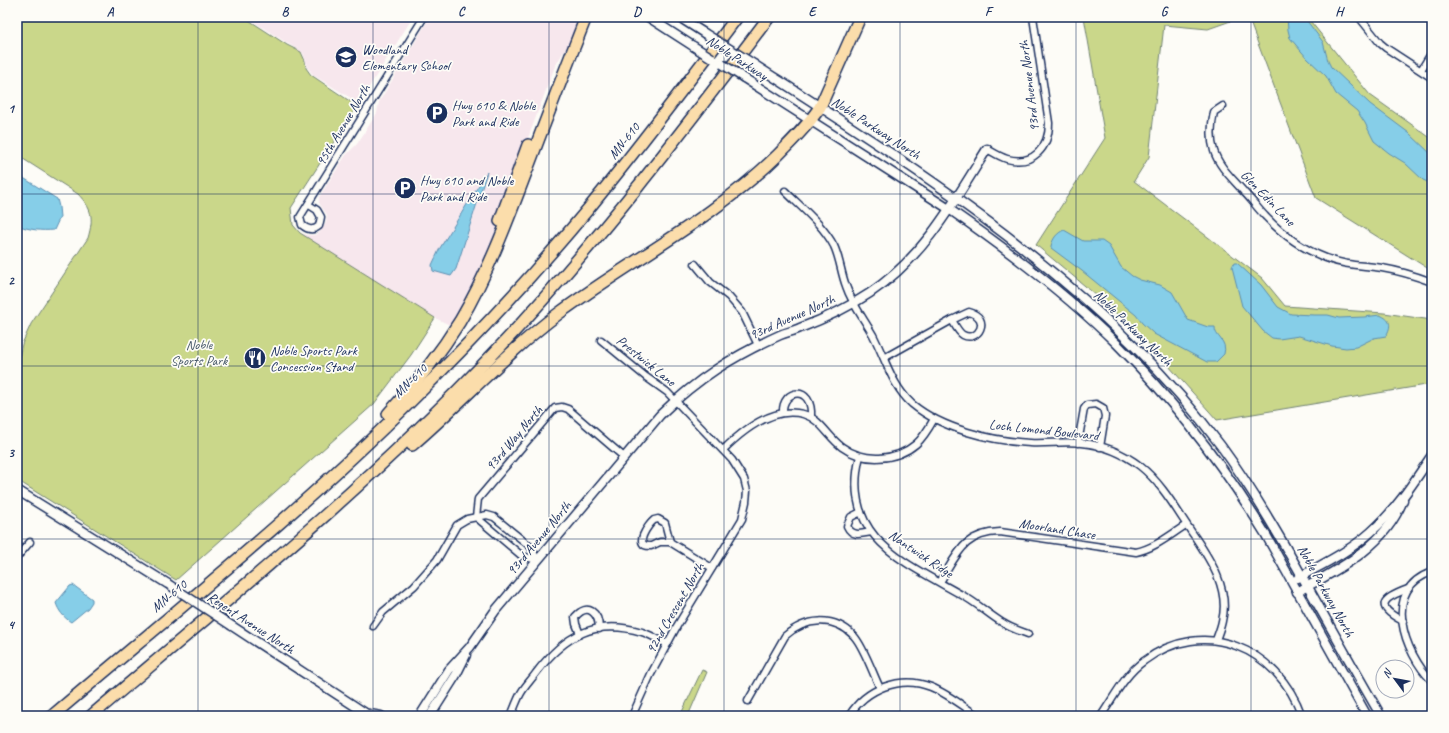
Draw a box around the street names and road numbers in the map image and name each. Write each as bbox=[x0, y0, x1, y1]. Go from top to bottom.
street label: Noble Parkway bbox=[703, 32, 772, 85]
street label: 93rd Avenue North bbox=[1015, 38, 1043, 133]
street label: 95th Avenue North bbox=[312, 80, 375, 169]
street label: Noble Parkway North bbox=[828, 93, 924, 163]
street label: MN-610 bbox=[605, 118, 645, 163]
street label: Glen Edin Lane bbox=[1237, 166, 1300, 231]
street label: Noble Parkway North bbox=[1090, 286, 1176, 370]
street label: 93rd Avenue North bbox=[747, 290, 839, 343]
street label: Prestwick Lane bbox=[613, 332, 680, 391]
street label: MN-610 bbox=[389, 359, 432, 402]
street label: 93rd Way North bbox=[482, 401, 547, 474]
street label: Loch Lomond Boulevard bbox=[988, 416, 1102, 444]
street label: 93rd Avenue North bbox=[503, 496, 576, 579]
street label: Moorland Chase bbox=[1018, 515, 1098, 544]
street label: Nantwick Ridge bbox=[886, 526, 958, 583]
street label: Noble Parkway North bbox=[1294, 542, 1359, 640]
street label: 92nd Crescent North bbox=[642, 558, 709, 656]
street label: MN-610 bbox=[148, 575, 192, 616]
street label: Regent Avenue North bbox=[204, 588, 298, 658]

